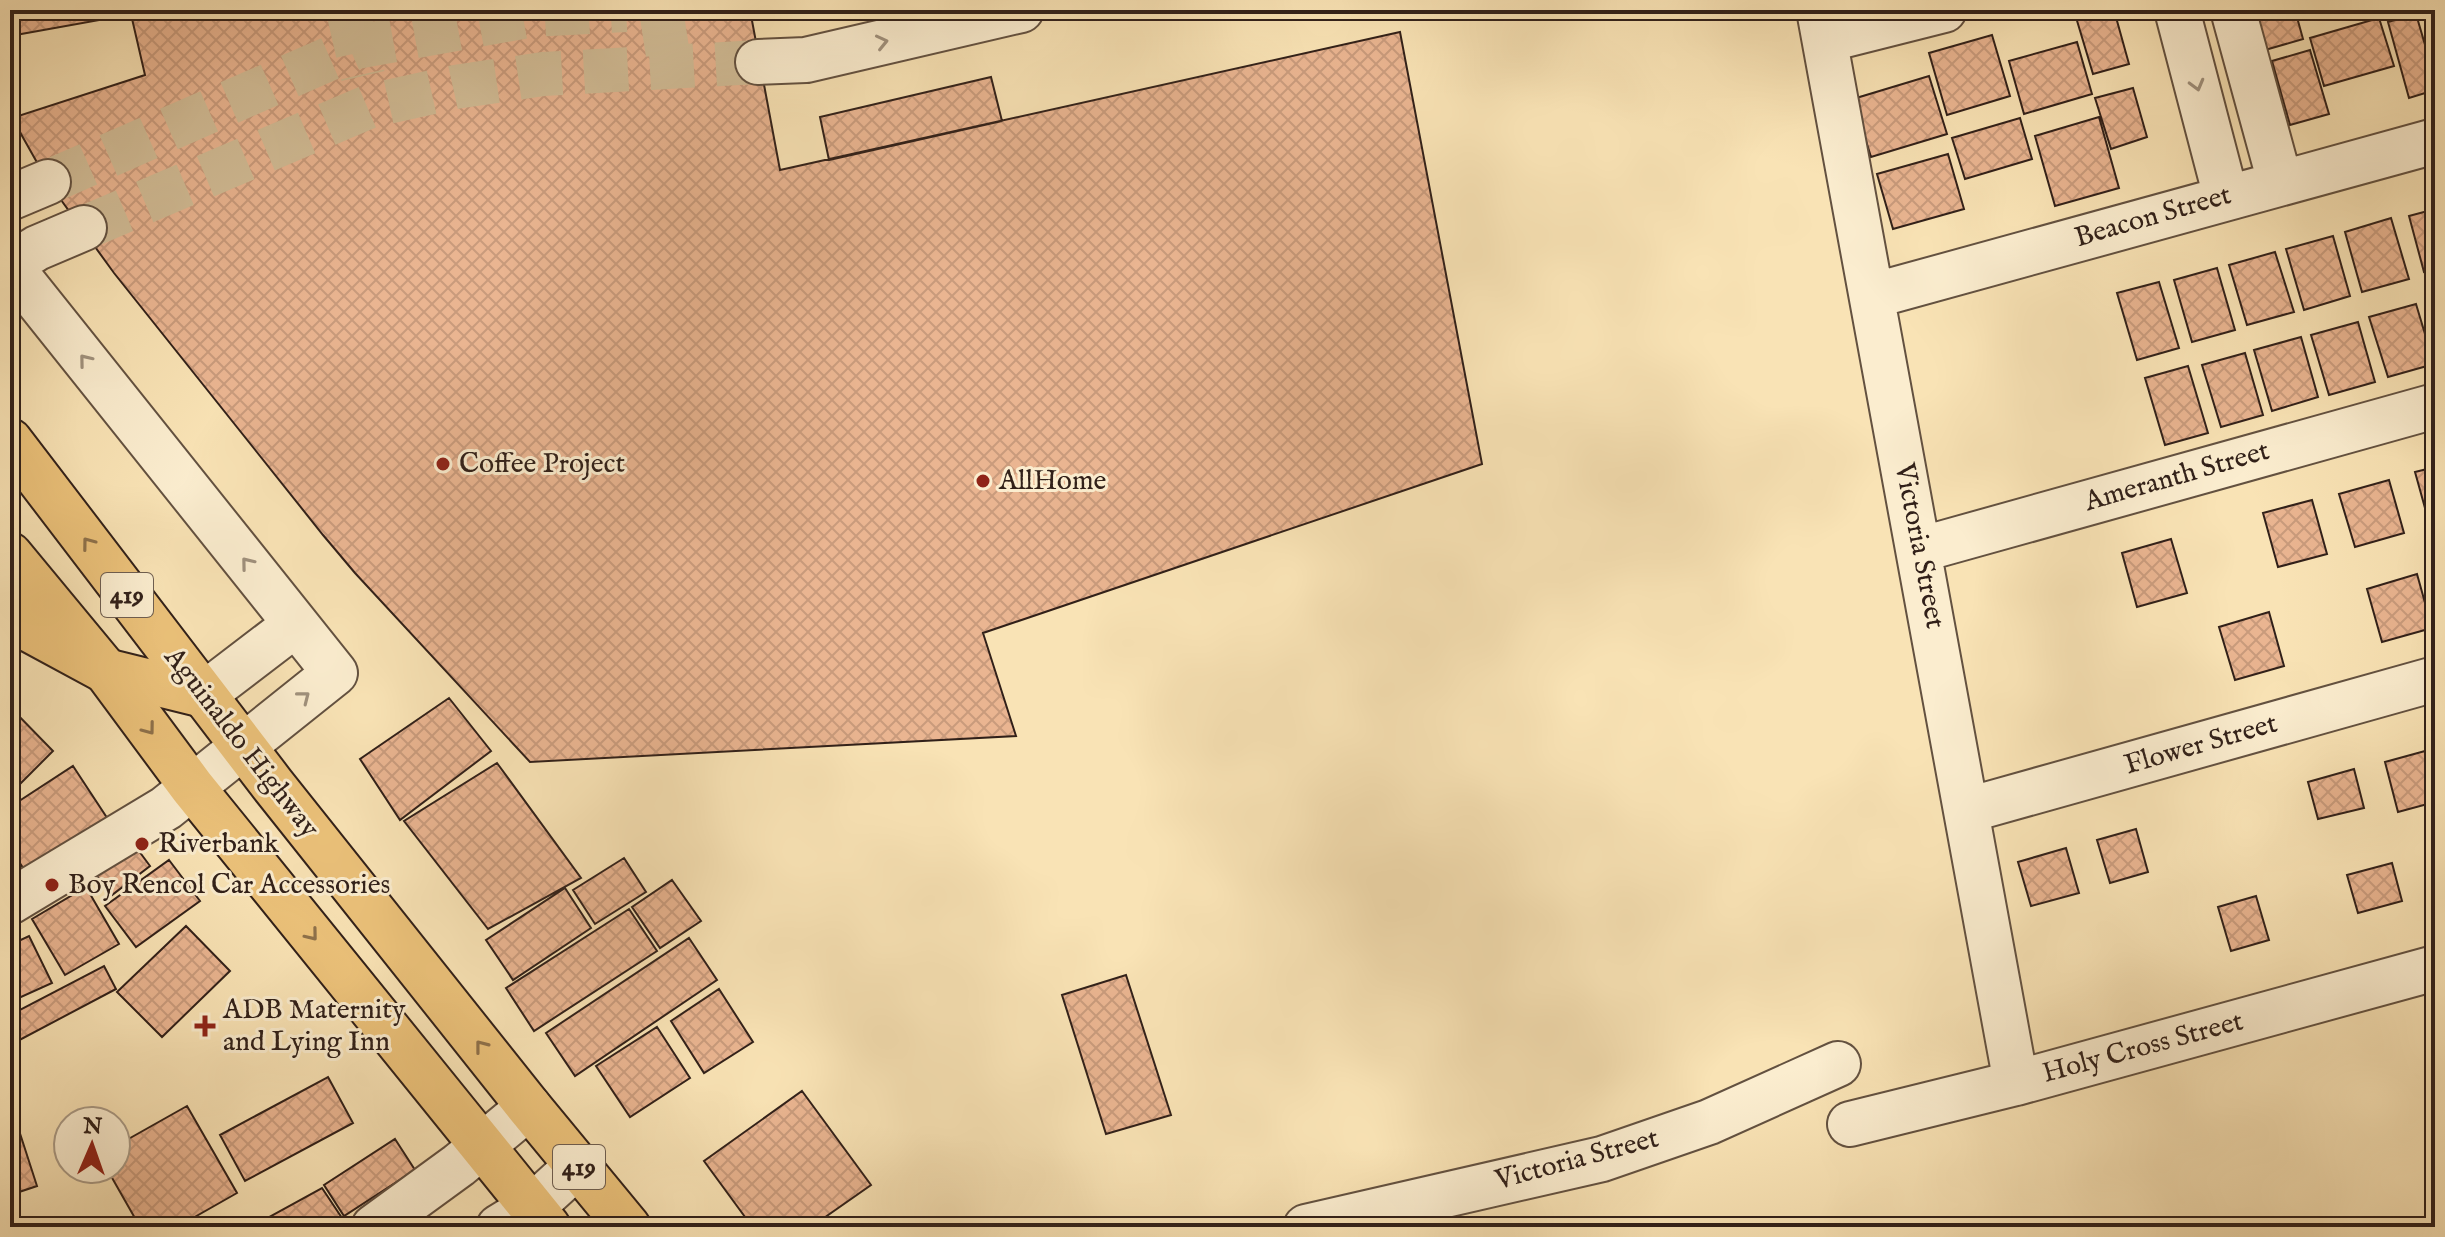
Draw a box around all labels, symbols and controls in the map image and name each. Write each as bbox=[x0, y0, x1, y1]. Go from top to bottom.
one-way arrow bbox=[875, 34, 888, 51]
one-way arrow bbox=[2188, 78, 2204, 92]
street label: Beacon Street bbox=[2071, 178, 2236, 256]
one-way arrow bbox=[80, 355, 95, 369]
street label: Ameranth Street bbox=[2080, 434, 2274, 520]
place label: Coffee Project bbox=[459, 447, 626, 482]
marker: Coffee Project bbox=[434, 455, 452, 473]
street label: Victoria Street bbox=[1886, 459, 1952, 632]
place label: AllHome bbox=[998, 464, 1106, 499]
marker: AllHome bbox=[974, 472, 992, 490]
one-way arrow bbox=[84, 537, 98, 552]
one-way arrow bbox=[242, 558, 257, 572]
road number: 419 bbox=[101, 573, 153, 617]
street label: Aguinaldo Highway bbox=[155, 640, 326, 845]
one-way arrow bbox=[295, 692, 309, 707]
street label: Flower Street bbox=[2121, 706, 2282, 783]
one-way arrow bbox=[139, 720, 154, 735]
place label: Riverbank bbox=[158, 827, 280, 862]
marker: Riverbank bbox=[133, 835, 151, 853]
place label: Boy Rencol Car Accessories bbox=[68, 868, 390, 903]
marker: Boy Rencol Car Accessories bbox=[43, 876, 61, 894]
one-way arrow bbox=[302, 926, 317, 940]
place label: ADB Maternity and Lying Inn bbox=[222, 993, 406, 1060]
street label: Holy Cross Street bbox=[2039, 1004, 2248, 1092]
marker: ADB Maternity and Lying Inn bbox=[194, 1015, 216, 1037]
one-way arrow bbox=[476, 1040, 490, 1055]
north arrow bbox=[52, 1105, 132, 1185]
text: N bbox=[82, 1113, 103, 1141]
street label: Victoria Street bbox=[1490, 1121, 1663, 1199]
road number: 419 bbox=[553, 1145, 605, 1189]

